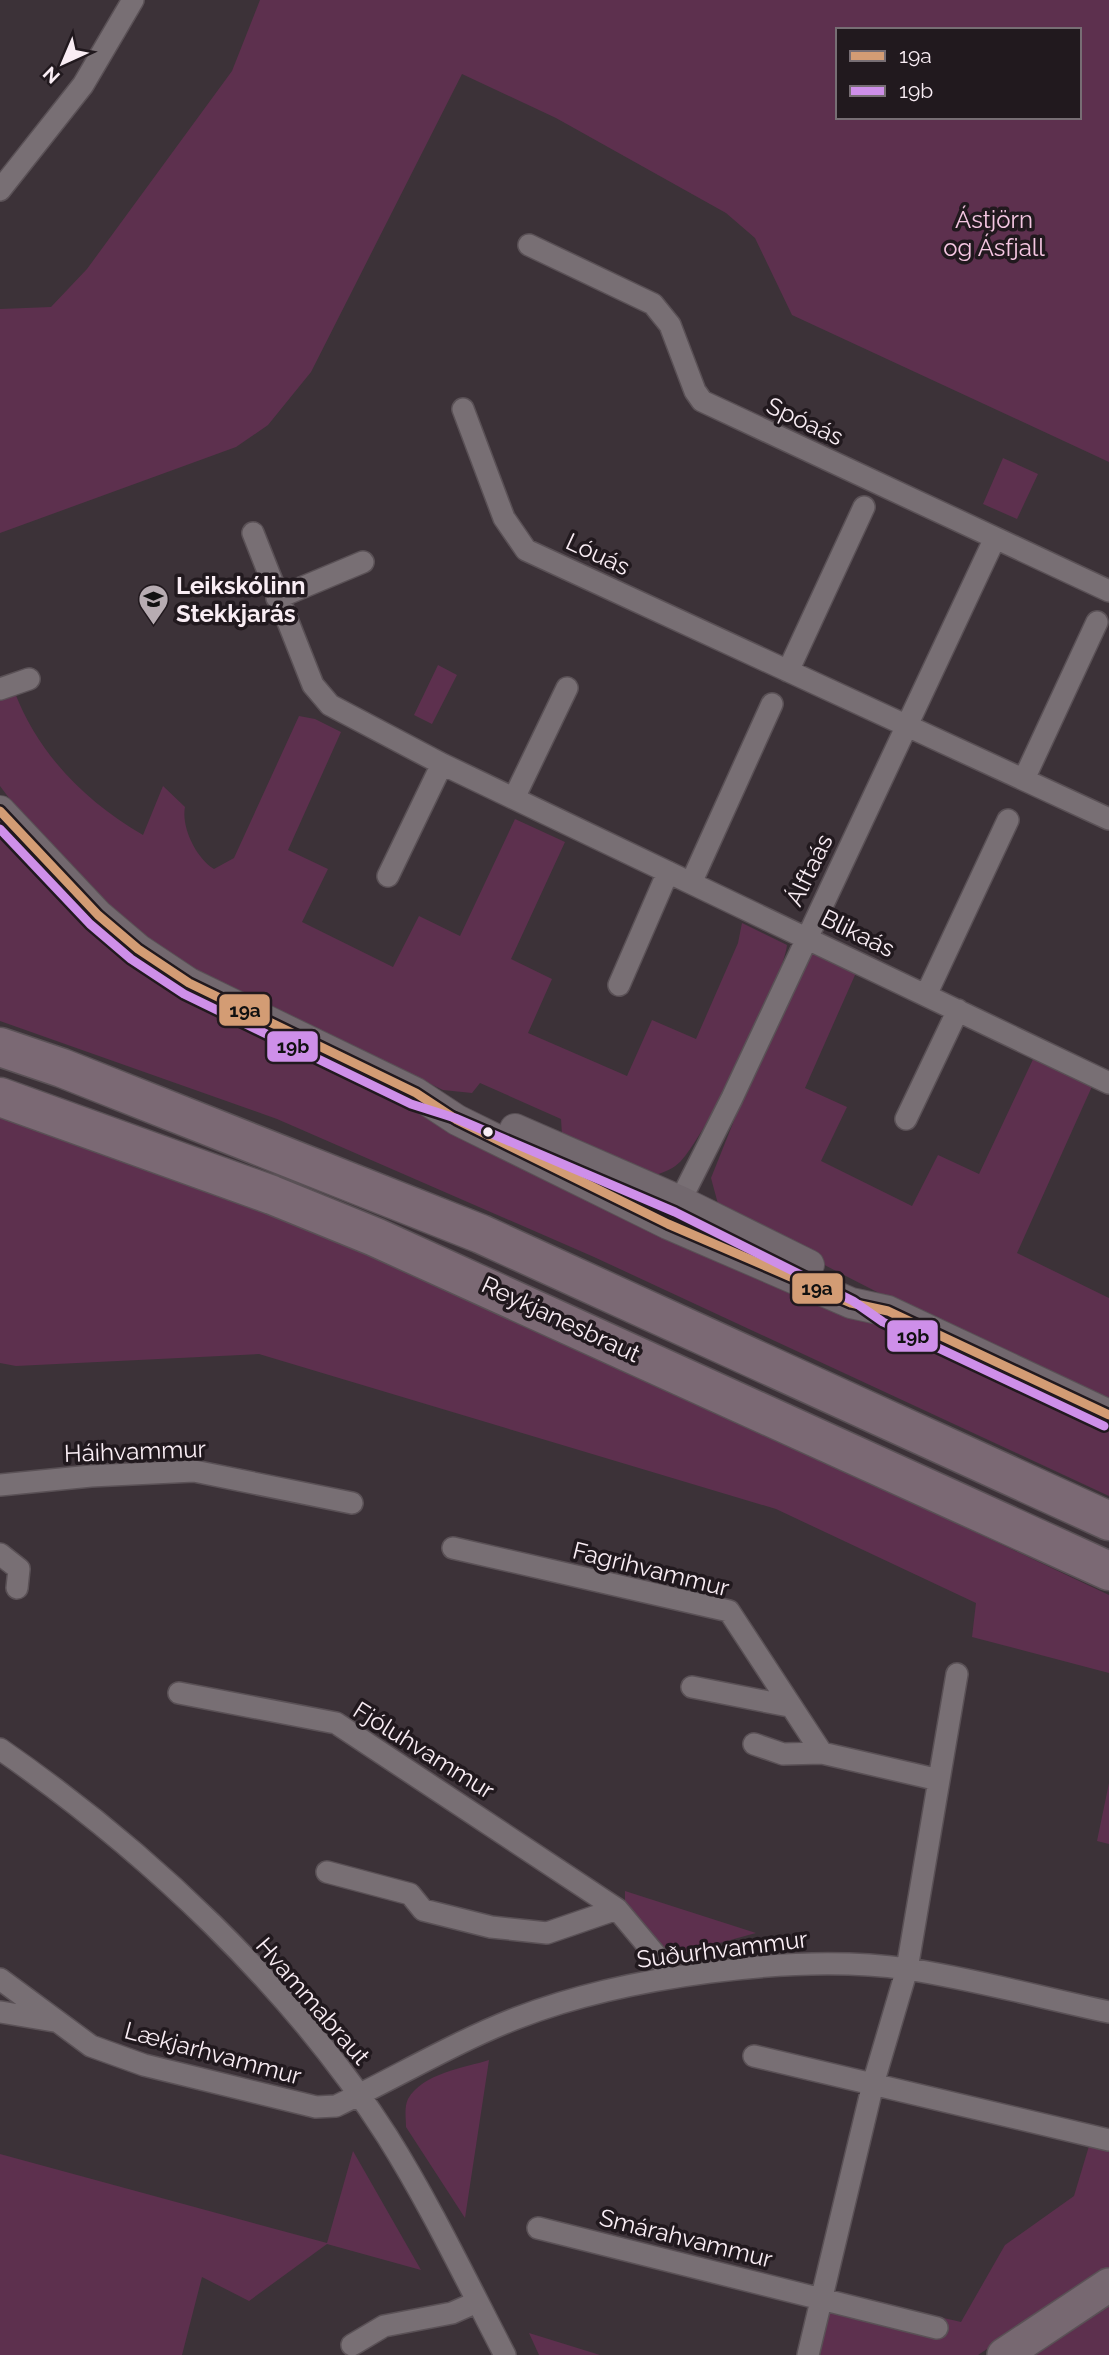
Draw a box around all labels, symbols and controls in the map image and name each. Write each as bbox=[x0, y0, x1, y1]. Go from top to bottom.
north arrow bbox=[28, 28, 98, 98]
legend bbox=[836, 28, 1081, 119]
text: 19a bbox=[899, 43, 932, 68]
text: N bbox=[38, 62, 64, 88]
text: 19b bbox=[899, 78, 933, 103]
park label: Ástjörn og Ásfjall bbox=[943, 205, 1045, 262]
street label: Spóaás bbox=[762, 391, 848, 451]
street label: Lóuás bbox=[562, 527, 634, 581]
place label: Leikskólinn Stekkjarás bbox=[176, 571, 306, 628]
school or university icon: Leikskólinn Stekkjarás bbox=[136, 582, 170, 626]
street label: Álftaás bbox=[779, 829, 839, 911]
street label: Blikaás bbox=[817, 903, 899, 963]
line badge: 19a bbox=[218, 993, 271, 1027]
text: 19a bbox=[229, 999, 261, 1021]
line badge: 19b bbox=[266, 1030, 319, 1063]
text: 19b bbox=[277, 1035, 309, 1057]
unlabelled marker bbox=[481, 1125, 495, 1139]
street label: Reykjanesbraut bbox=[477, 1270, 645, 1368]
line badge: 19a bbox=[791, 1272, 844, 1305]
text: 19a bbox=[801, 1277, 833, 1299]
line badge: 19b bbox=[886, 1319, 939, 1353]
text: 19b bbox=[897, 1325, 929, 1347]
street label: Háihvammur bbox=[64, 1434, 207, 1468]
street label: Fagrihvammur bbox=[570, 1536, 733, 1603]
street label: Fjóluhvammur bbox=[348, 1695, 500, 1805]
street label: Suðurhvammur bbox=[635, 1924, 810, 1974]
street label: Hvammabraut bbox=[250, 1931, 376, 2071]
street label: Lækjarhvammur bbox=[121, 2015, 305, 2091]
street label: Smárahvammur bbox=[597, 2202, 776, 2274]

